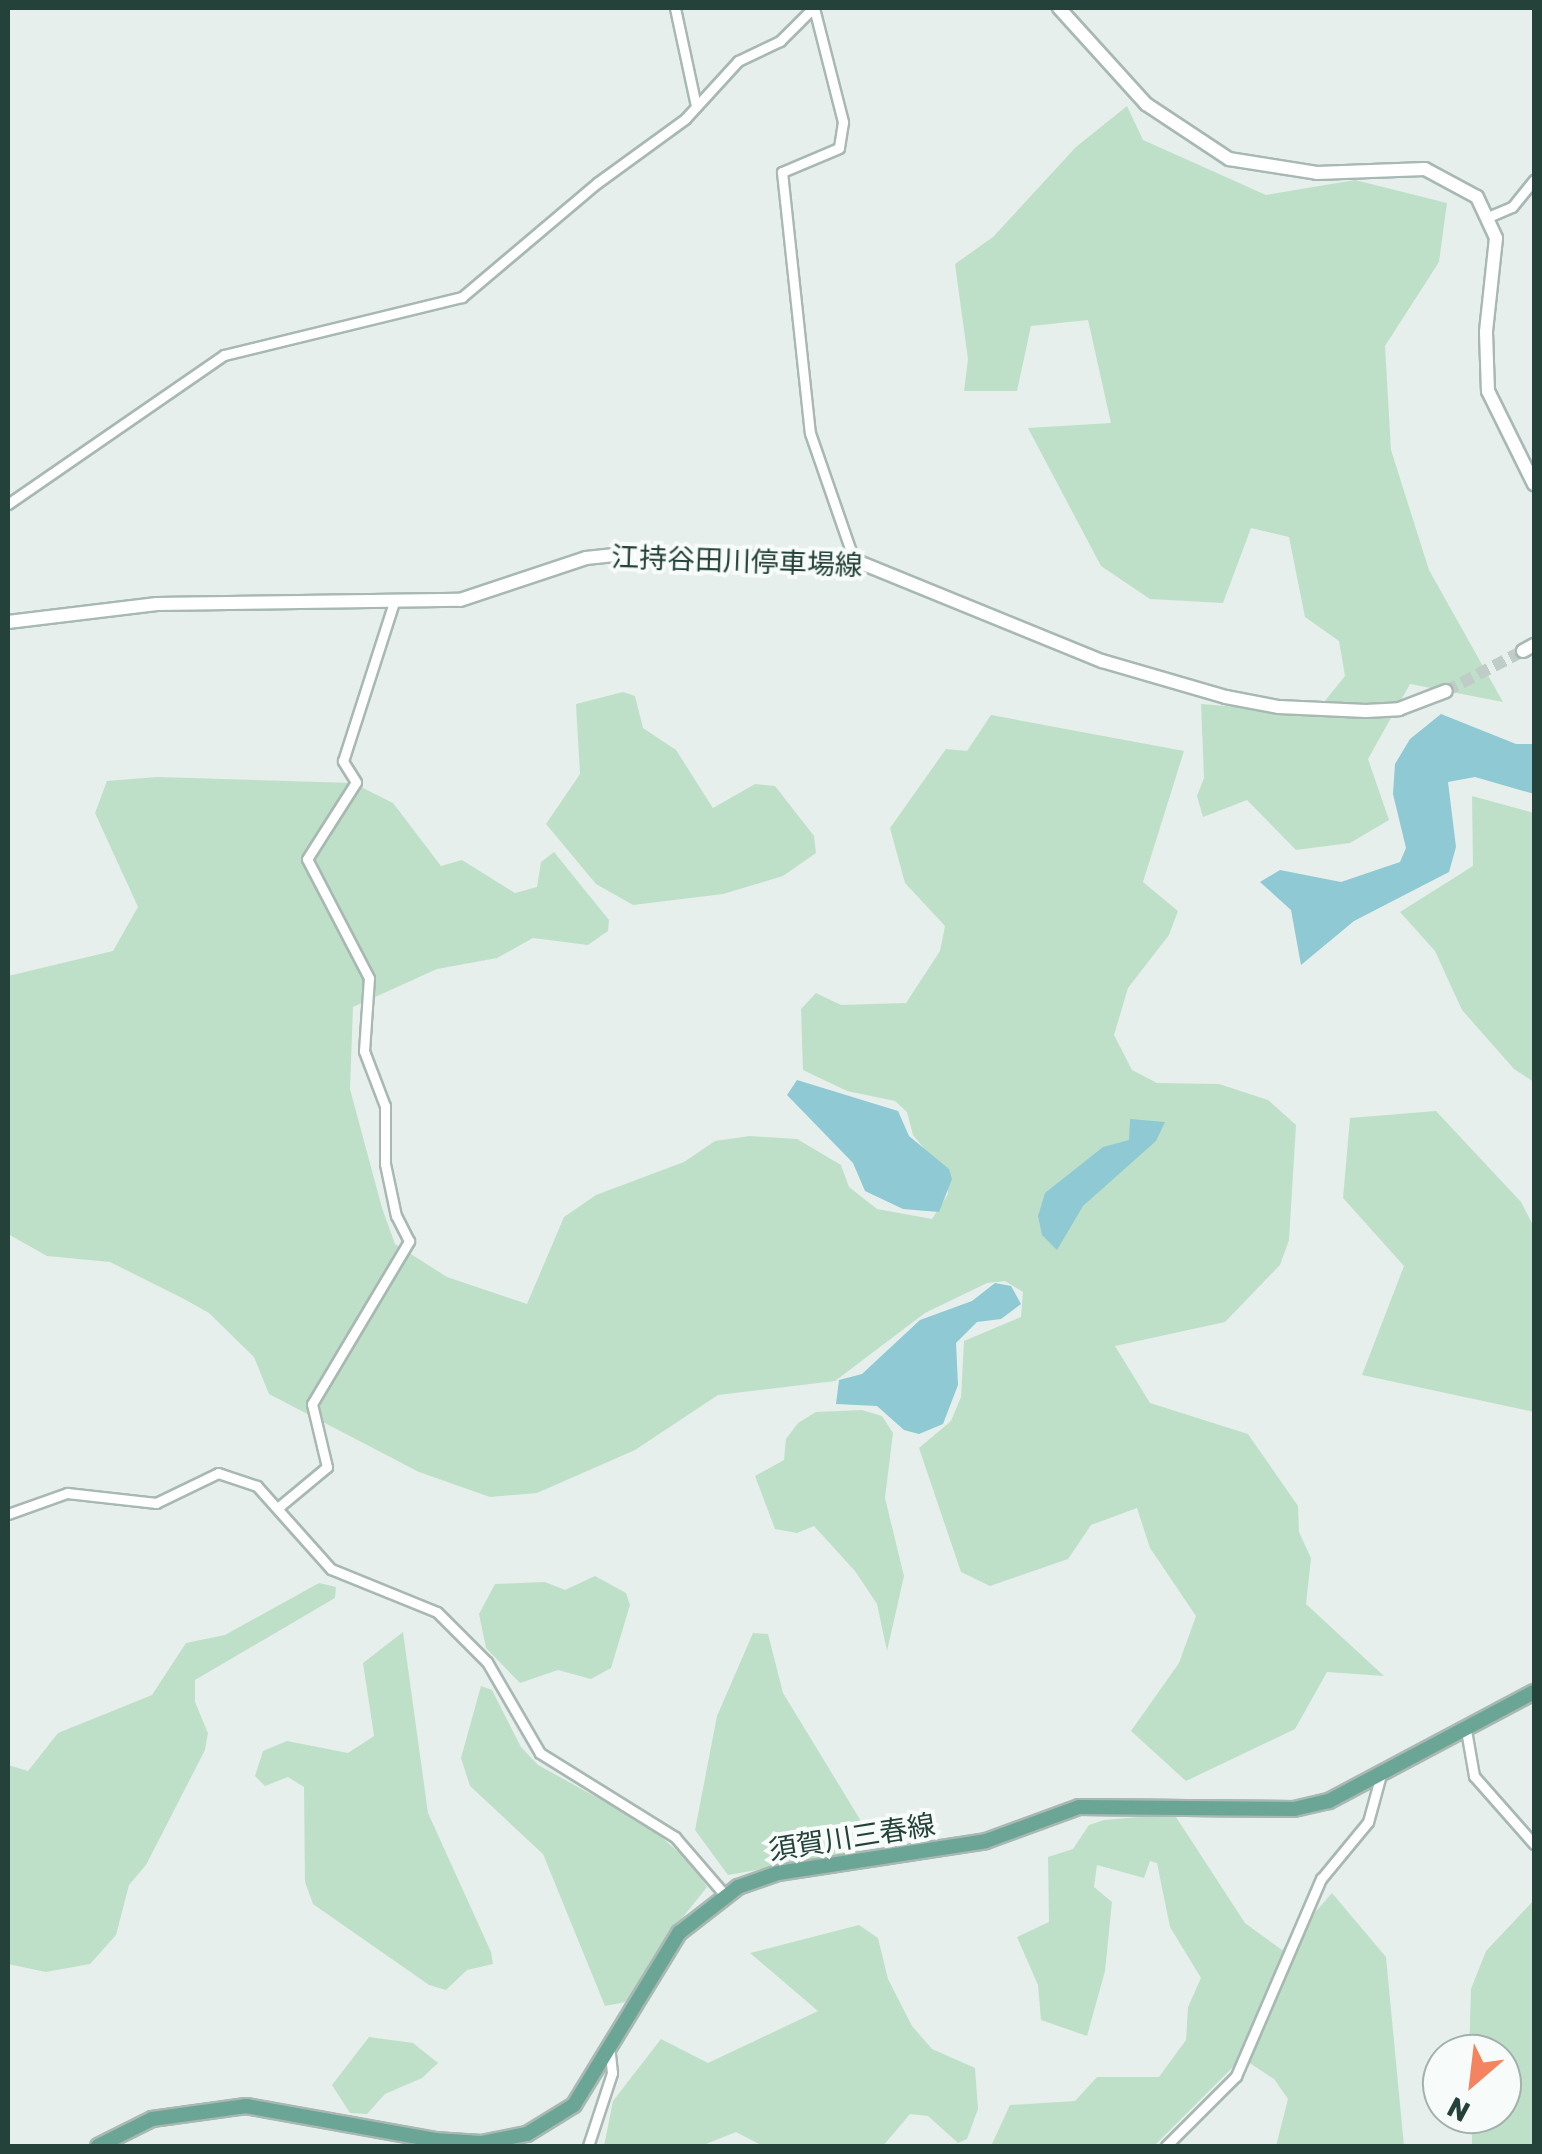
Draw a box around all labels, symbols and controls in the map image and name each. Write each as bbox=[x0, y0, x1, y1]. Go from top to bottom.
street label: 江持谷田川停車場線 bbox=[610, 541, 864, 583]
street label: 須賀川三春線 bbox=[766, 1808, 938, 1868]
north arrow bbox=[1422, 2034, 1522, 2134]
text: N bbox=[1442, 2090, 1475, 2128]

